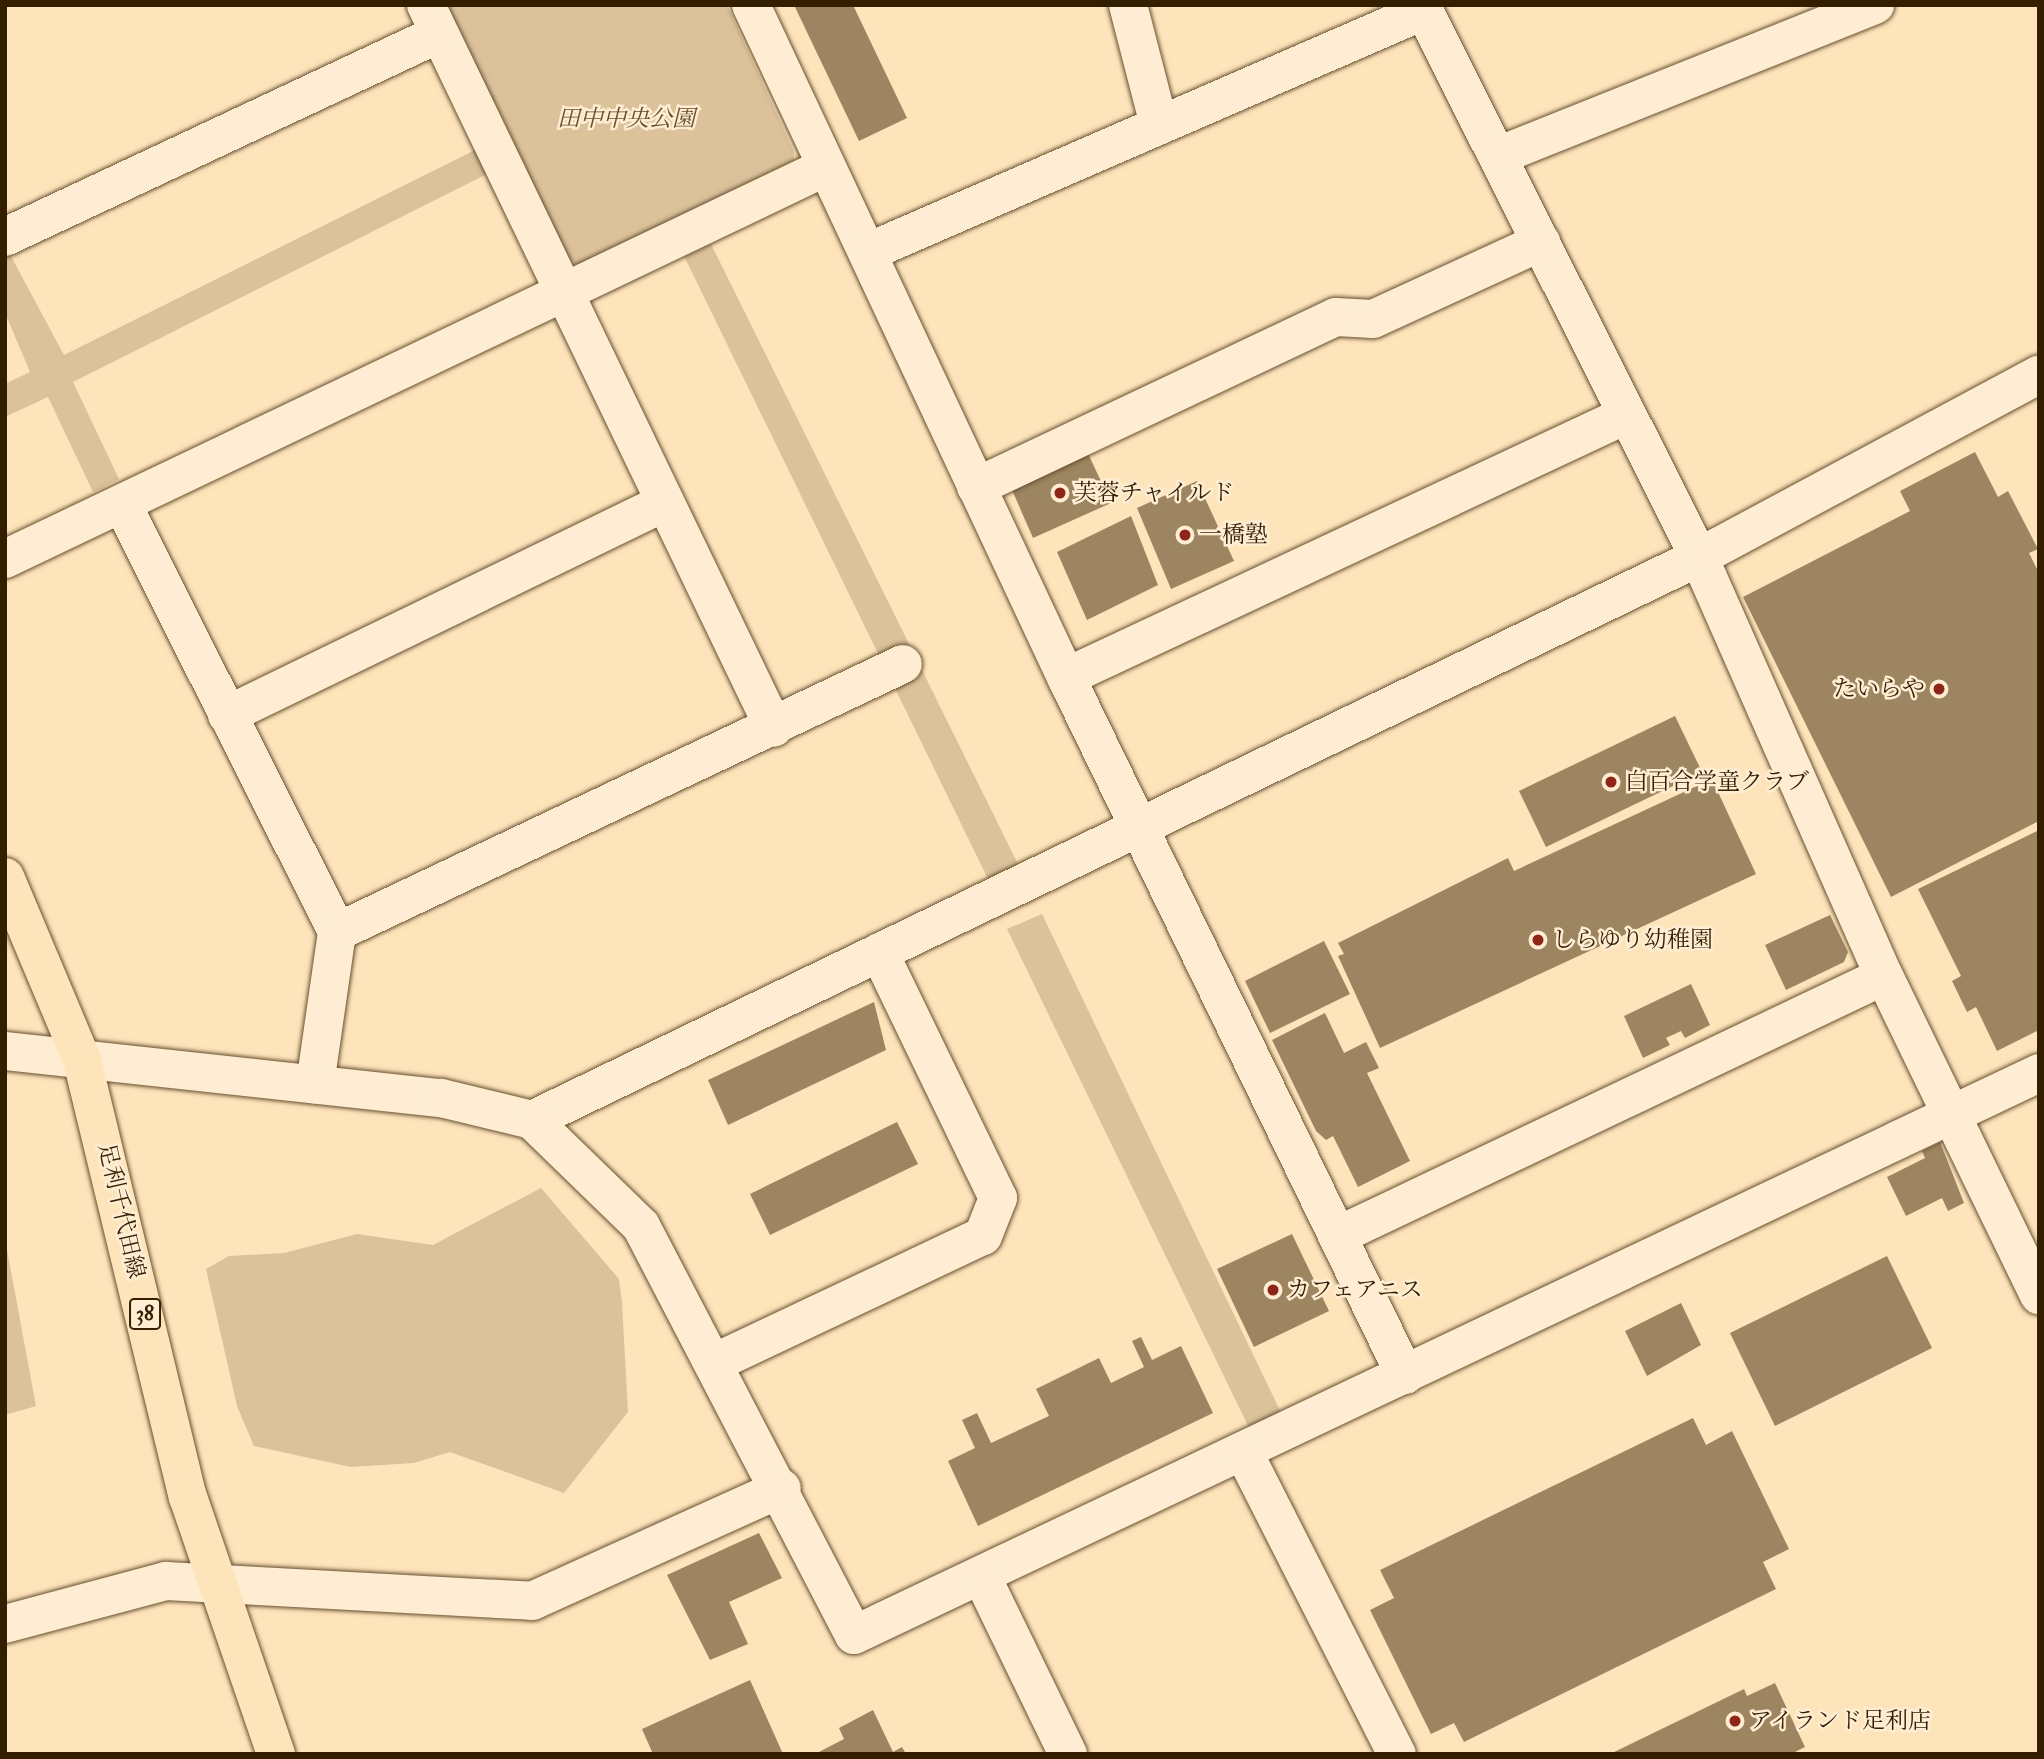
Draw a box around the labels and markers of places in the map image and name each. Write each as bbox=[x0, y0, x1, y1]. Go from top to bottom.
place label: 芙蓉チャイルド bbox=[1074, 479, 1235, 507]
marker: 芙蓉チャイルド bbox=[1052, 485, 1068, 501]
place label: 一橋塾 bbox=[1199, 521, 1268, 549]
marker: 一橋塾 bbox=[1177, 527, 1193, 543]
place label: たいらや bbox=[1833, 675, 1925, 703]
marker: たいらや bbox=[1931, 681, 1947, 697]
place label: 白百合学童クラブ bbox=[1625, 768, 1809, 796]
marker: 白百合学童クラブ bbox=[1603, 774, 1619, 790]
place label: しらゆり幼稚園 bbox=[1552, 926, 1713, 954]
marker: しらゆり幼稚園 bbox=[1530, 932, 1546, 948]
place label: カフェアニス bbox=[1287, 1276, 1425, 1304]
marker: カフェアニス bbox=[1265, 1282, 1281, 1298]
place label: アイランド足利店 bbox=[1749, 1707, 1933, 1735]
marker: アイランド足利店 bbox=[1727, 1713, 1743, 1729]

